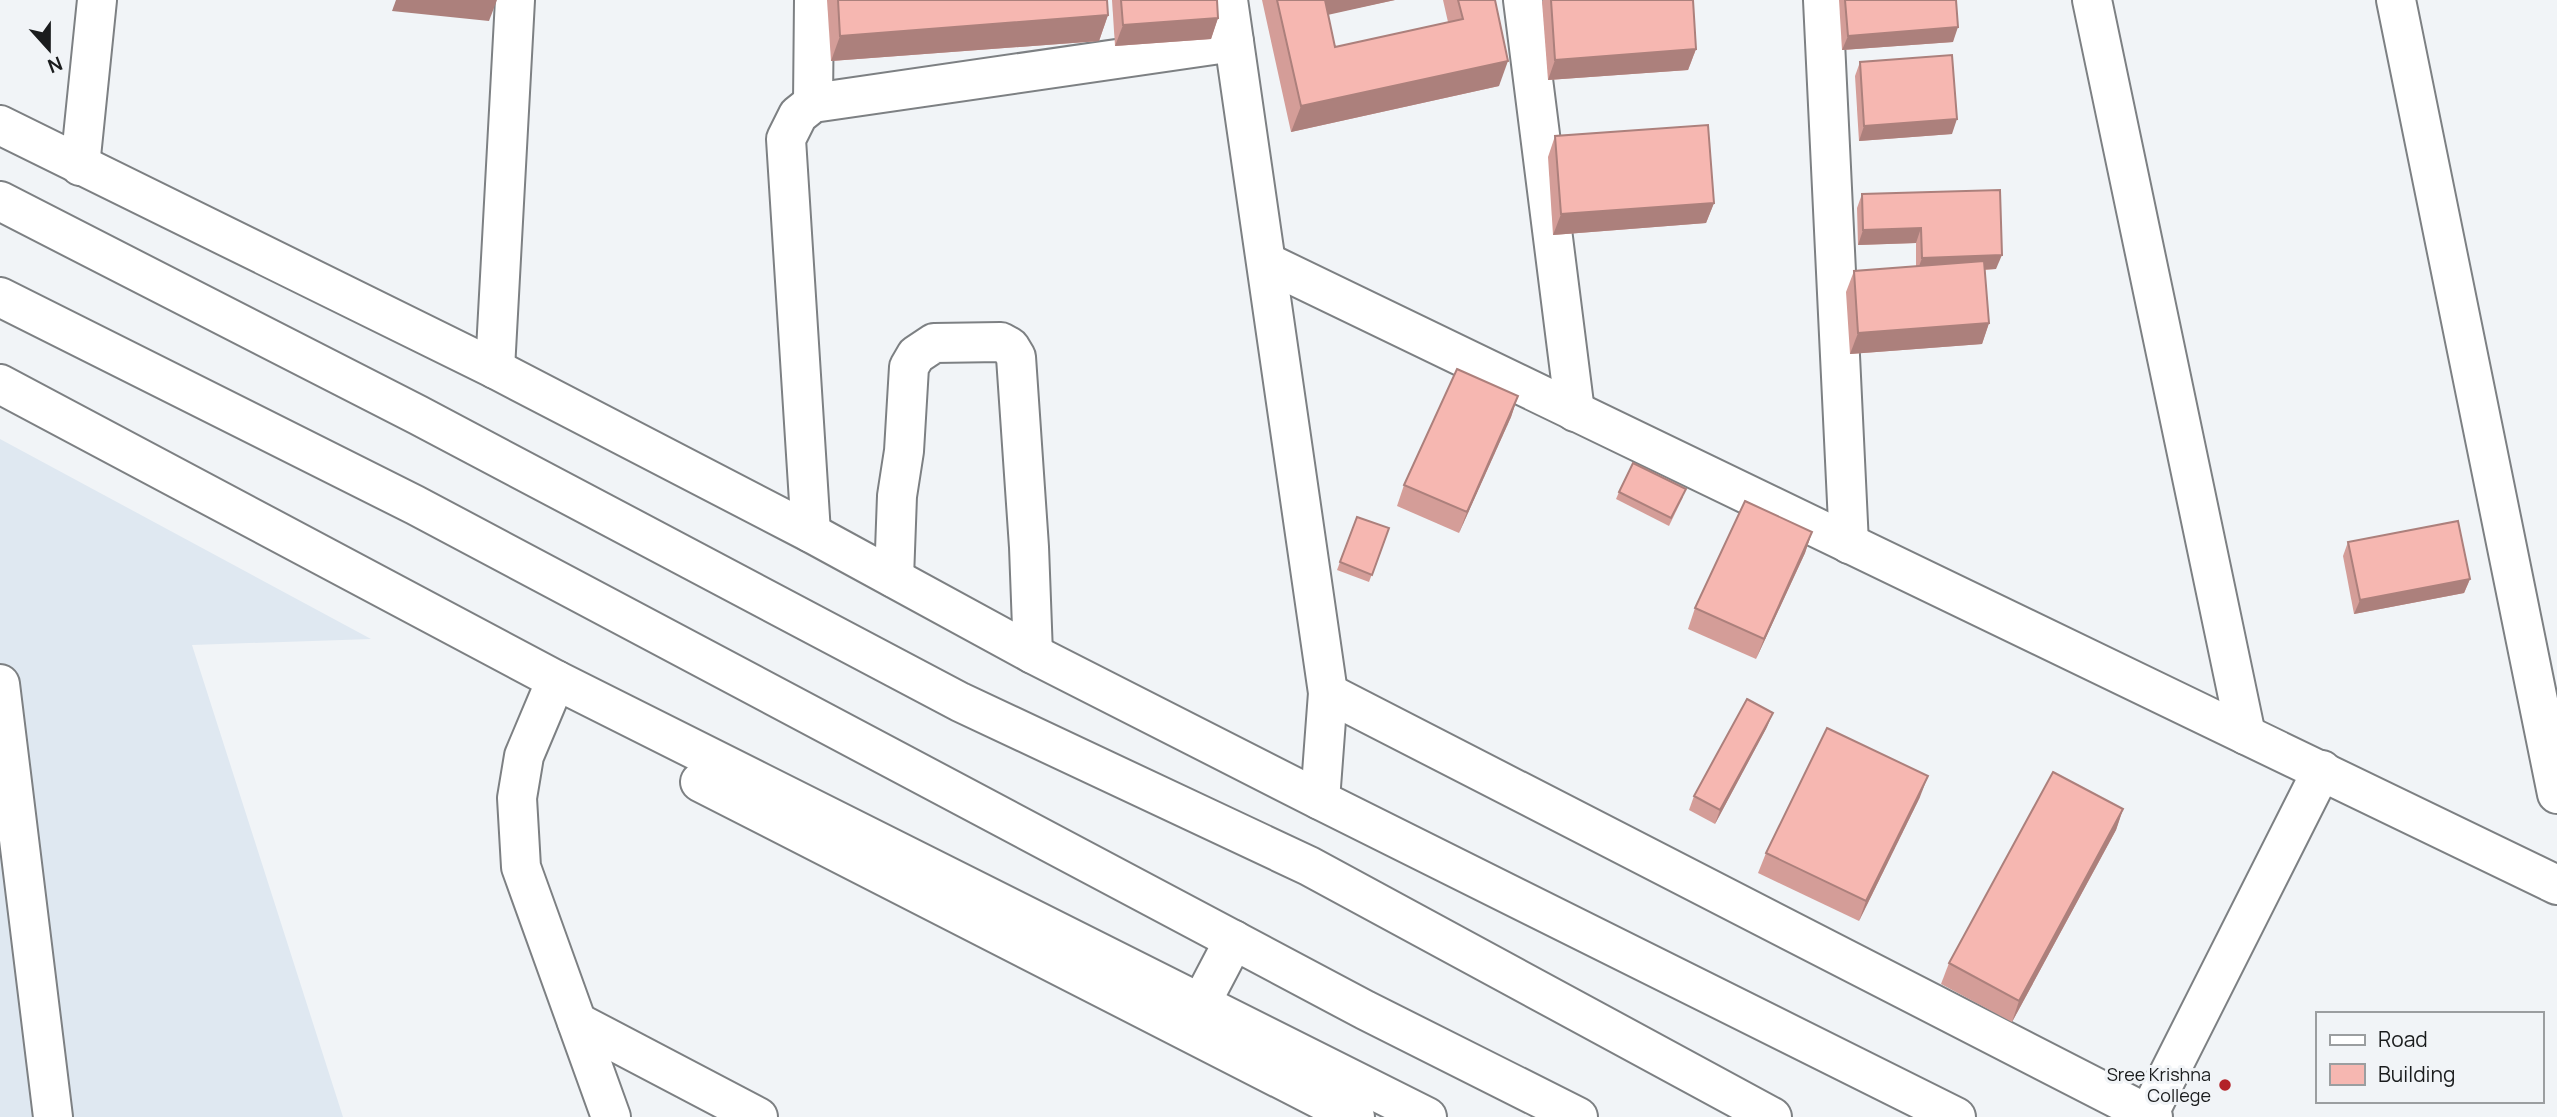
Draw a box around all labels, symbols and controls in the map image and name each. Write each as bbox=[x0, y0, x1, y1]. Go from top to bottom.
north arrow bbox=[14, 14, 84, 84]
text: N bbox=[44, 50, 66, 79]
legend bbox=[2316, 1012, 2543, 1103]
text: Road bbox=[2378, 1025, 2428, 1053]
text: Building bbox=[2378, 1060, 2455, 1088]
place label: Sree Krishna College bbox=[2107, 1062, 2211, 1107]
marker: Sree Krishna College bbox=[2217, 1077, 2233, 1093]

